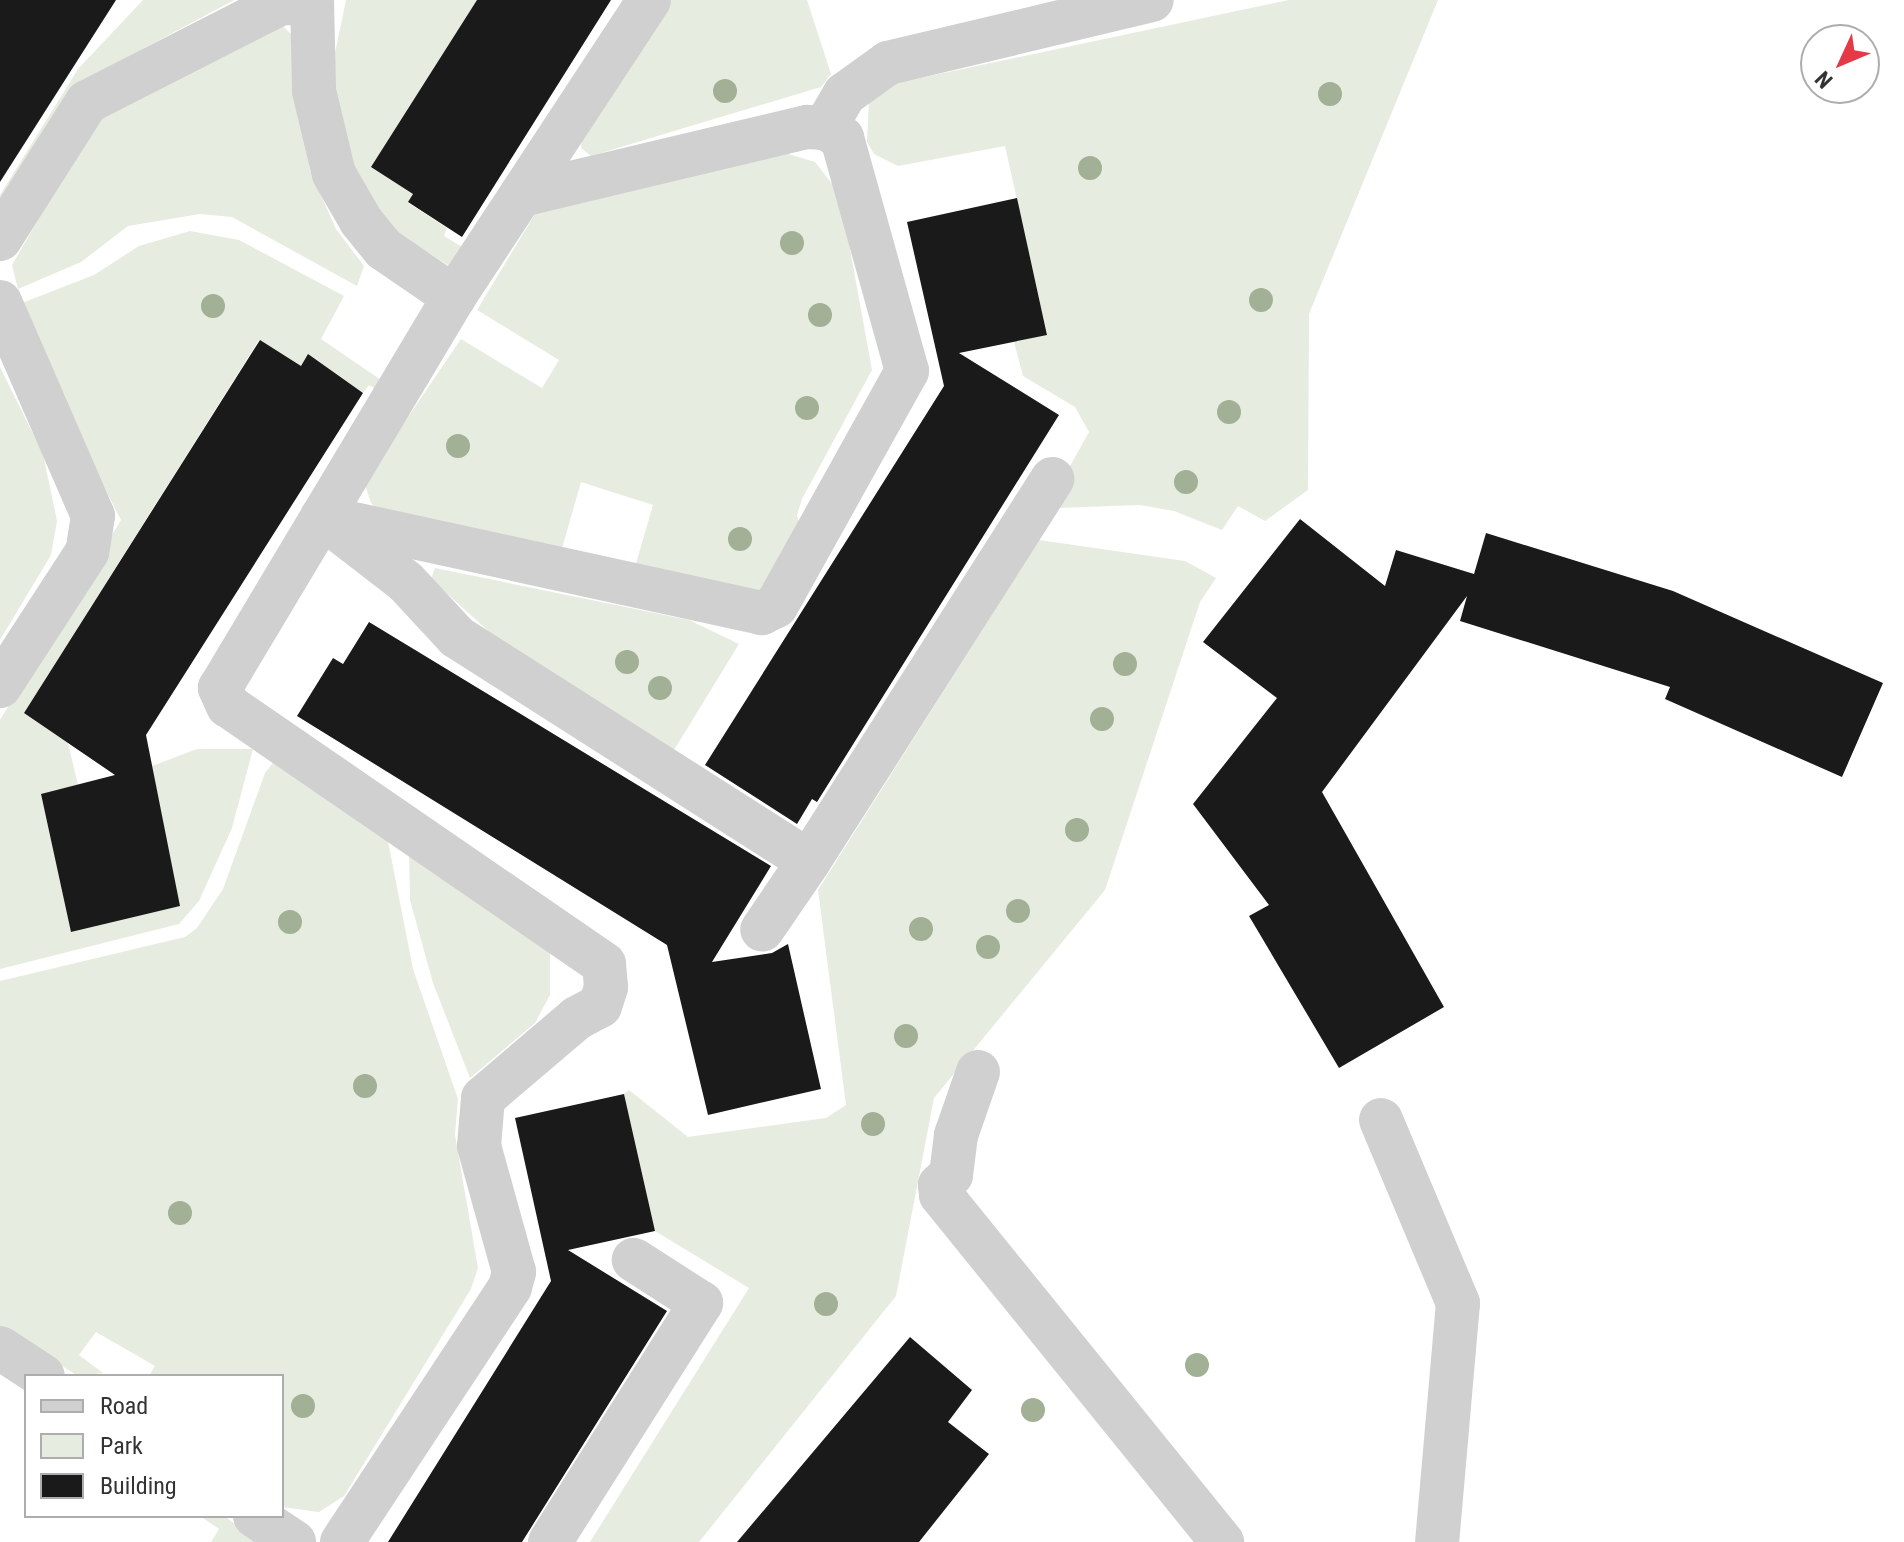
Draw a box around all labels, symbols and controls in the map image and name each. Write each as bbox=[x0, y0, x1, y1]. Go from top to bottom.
north arrow bbox=[1800, 24, 1880, 104]
text: N bbox=[1810, 66, 1837, 93]
legend bbox=[24, 1374, 284, 1518]
text: Road bbox=[100, 1392, 148, 1420]
text: Park bbox=[100, 1432, 143, 1460]
text: Building bbox=[100, 1472, 177, 1500]

